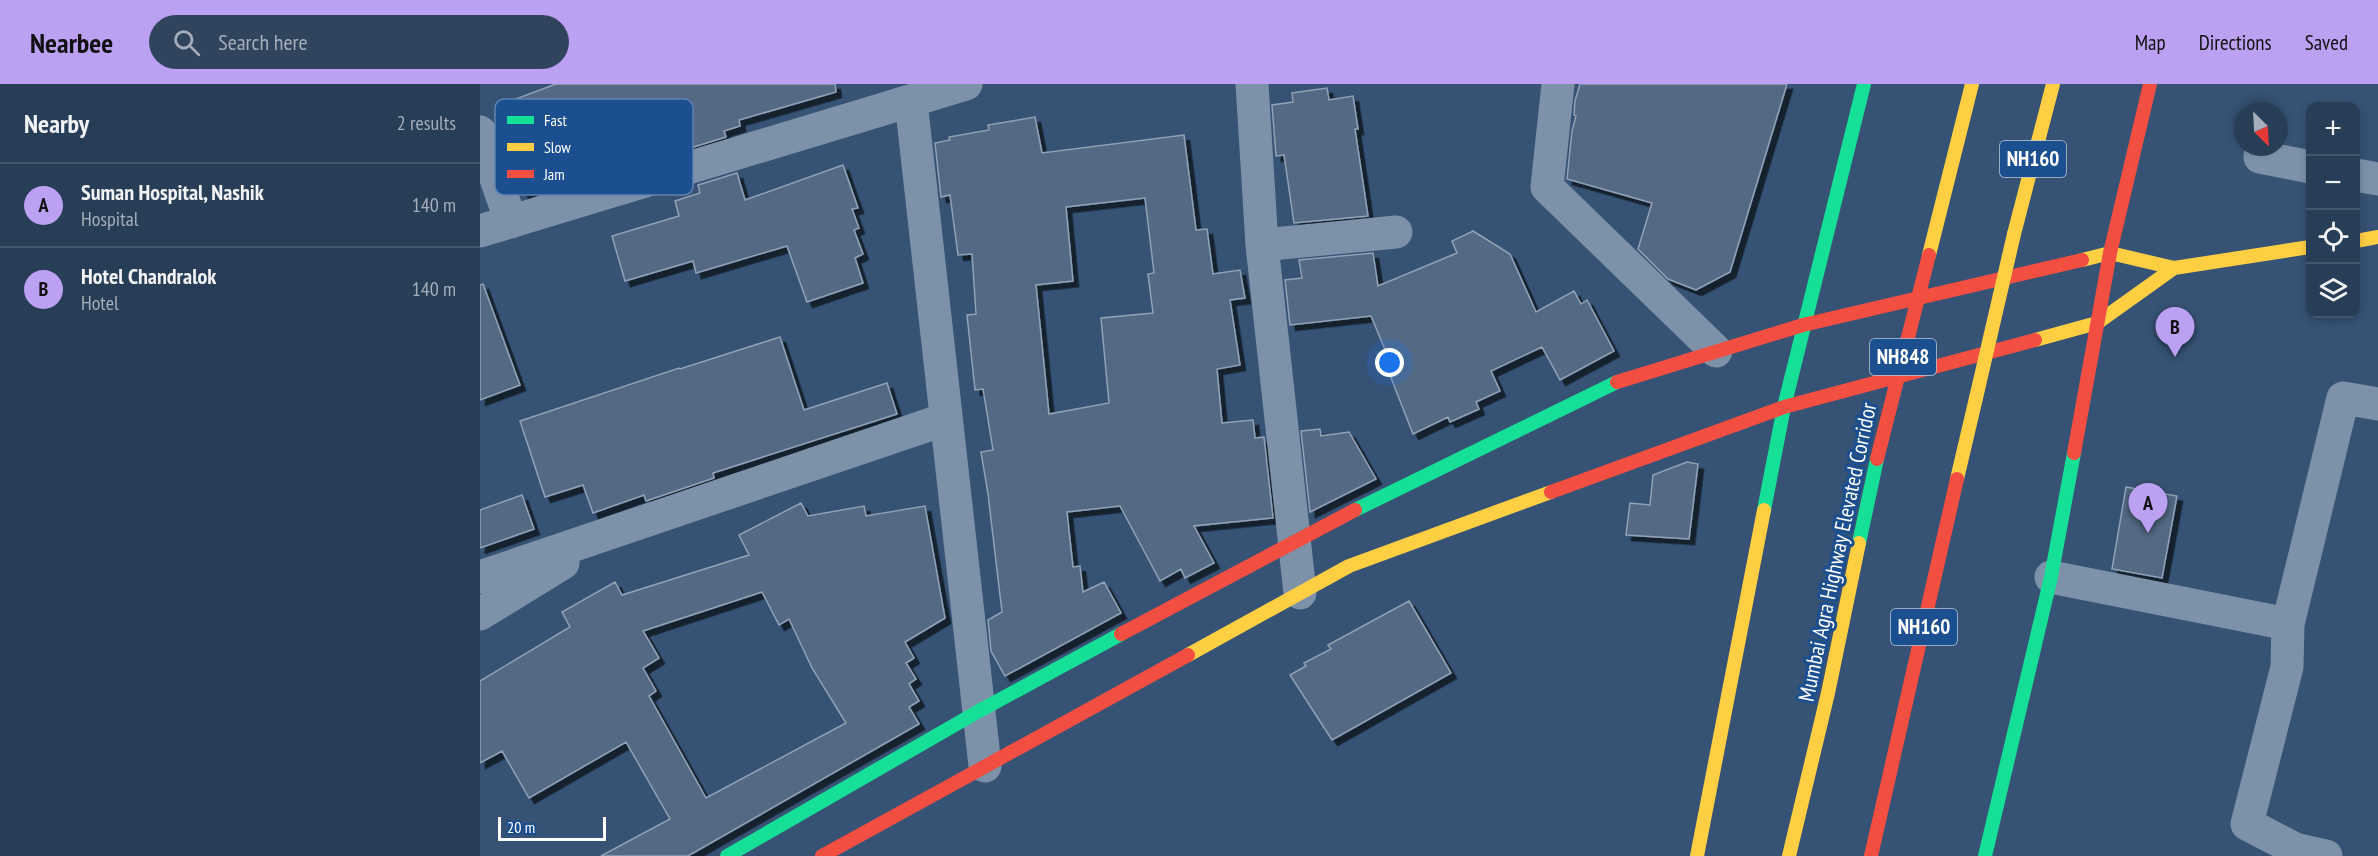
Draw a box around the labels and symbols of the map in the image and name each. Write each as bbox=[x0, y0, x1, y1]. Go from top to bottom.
legend bbox=[495, 99, 693, 195]
north arrow bbox=[2234, 102, 2288, 156]
text: Fast bbox=[544, 110, 567, 130]
text: Slow bbox=[544, 137, 571, 157]
road number: NH160 bbox=[2000, 141, 2066, 177]
text: Jam bbox=[543, 164, 565, 184]
pin: B bbox=[2156, 308, 2194, 357]
road number: NH848 bbox=[1870, 339, 1936, 375]
your location bbox=[1375, 348, 1404, 377]
street label: Mumbai Agra Highway Elevated Corridor bbox=[1792, 400, 1882, 704]
pin: A bbox=[2128, 484, 2168, 533]
road number: NH160 bbox=[1891, 609, 1957, 645]
scale bar bbox=[498, 814, 606, 842]

